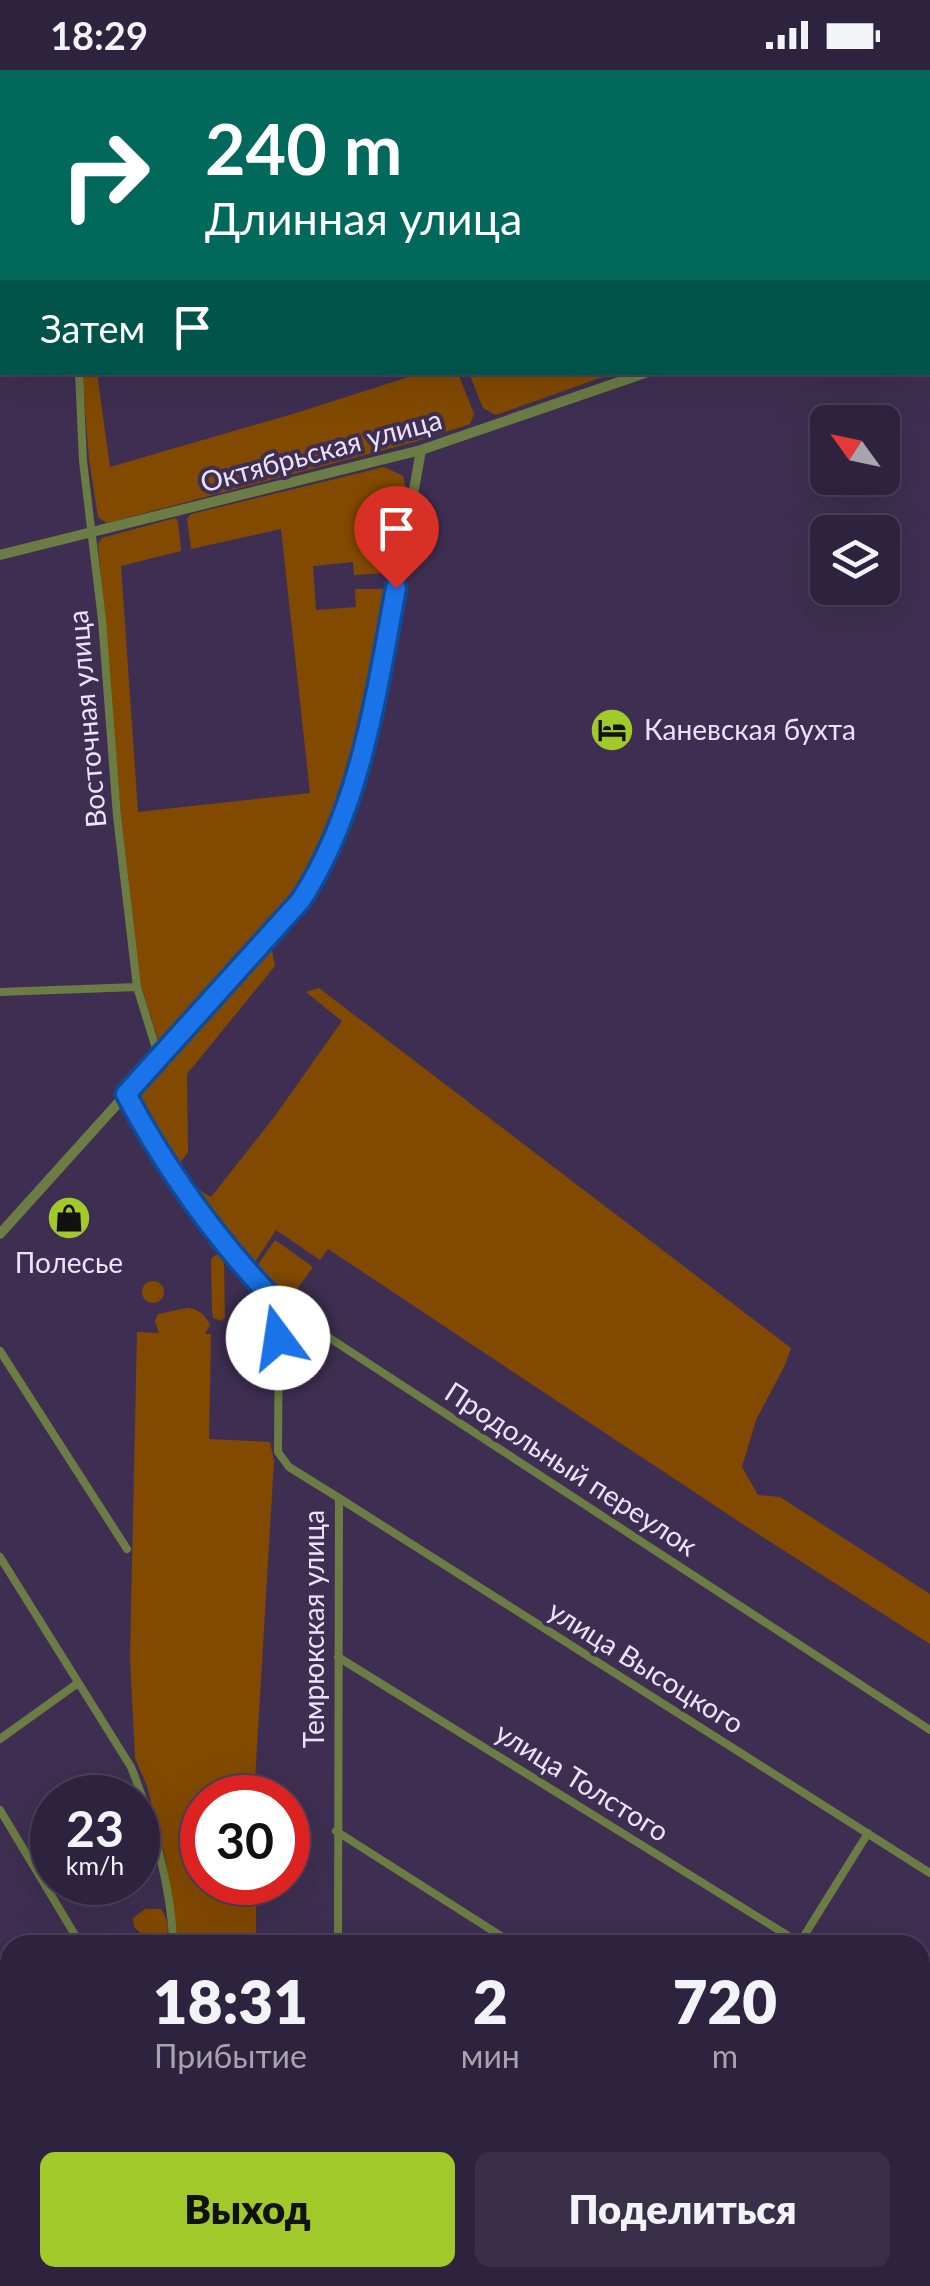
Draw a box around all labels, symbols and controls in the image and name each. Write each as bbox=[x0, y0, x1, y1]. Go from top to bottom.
text: 18:29 bbox=[50, 12, 148, 58]
text: 240 m bbox=[205, 106, 402, 190]
icon: right bbox=[40, 110, 170, 240]
text: Длинная улица bbox=[205, 191, 522, 245]
icon: arrive bbox=[165, 300, 220, 355]
text: Затем bbox=[40, 305, 145, 351]
street label: Октябрьская улица bbox=[196, 401, 445, 499]
north arrow bbox=[810, 405, 900, 495]
map controls bbox=[810, 405, 900, 605]
pin bbox=[354, 486, 439, 589]
icon: arrive bbox=[369, 501, 424, 556]
button: layers bbox=[810, 515, 900, 605]
street label: Восточная улица bbox=[60, 609, 112, 829]
hotel icon: Каневская бухта bbox=[589, 707, 635, 753]
place label: Каневская бухта bbox=[644, 712, 856, 746]
shop icon: Полесье bbox=[46, 1195, 92, 1241]
place label: Полесье bbox=[15, 1245, 123, 1279]
position arrow bbox=[226, 1286, 330, 1390]
street label: Продольный переулок bbox=[439, 1374, 704, 1563]
street label: Темрюкская улица bbox=[296, 1510, 330, 1748]
street label: улица Высоцкого bbox=[542, 1592, 751, 1740]
street label: улица Толстого bbox=[489, 1714, 676, 1848]
speed limit sign: 30 bbox=[180, 1775, 310, 1905]
text: 23 bbox=[66, 1798, 124, 1858]
text: km/h bbox=[66, 1850, 124, 1880]
text: 18:31 bbox=[153, 1965, 308, 2037]
text: 2 bbox=[473, 1965, 508, 2037]
text: 720 bbox=[673, 1965, 777, 2037]
text: Прибытие bbox=[154, 2036, 307, 2075]
text: мин bbox=[461, 2036, 520, 2075]
text: m bbox=[712, 2036, 738, 2075]
button: Выход bbox=[40, 2152, 455, 2267]
button: Поделиться bbox=[475, 2152, 890, 2267]

